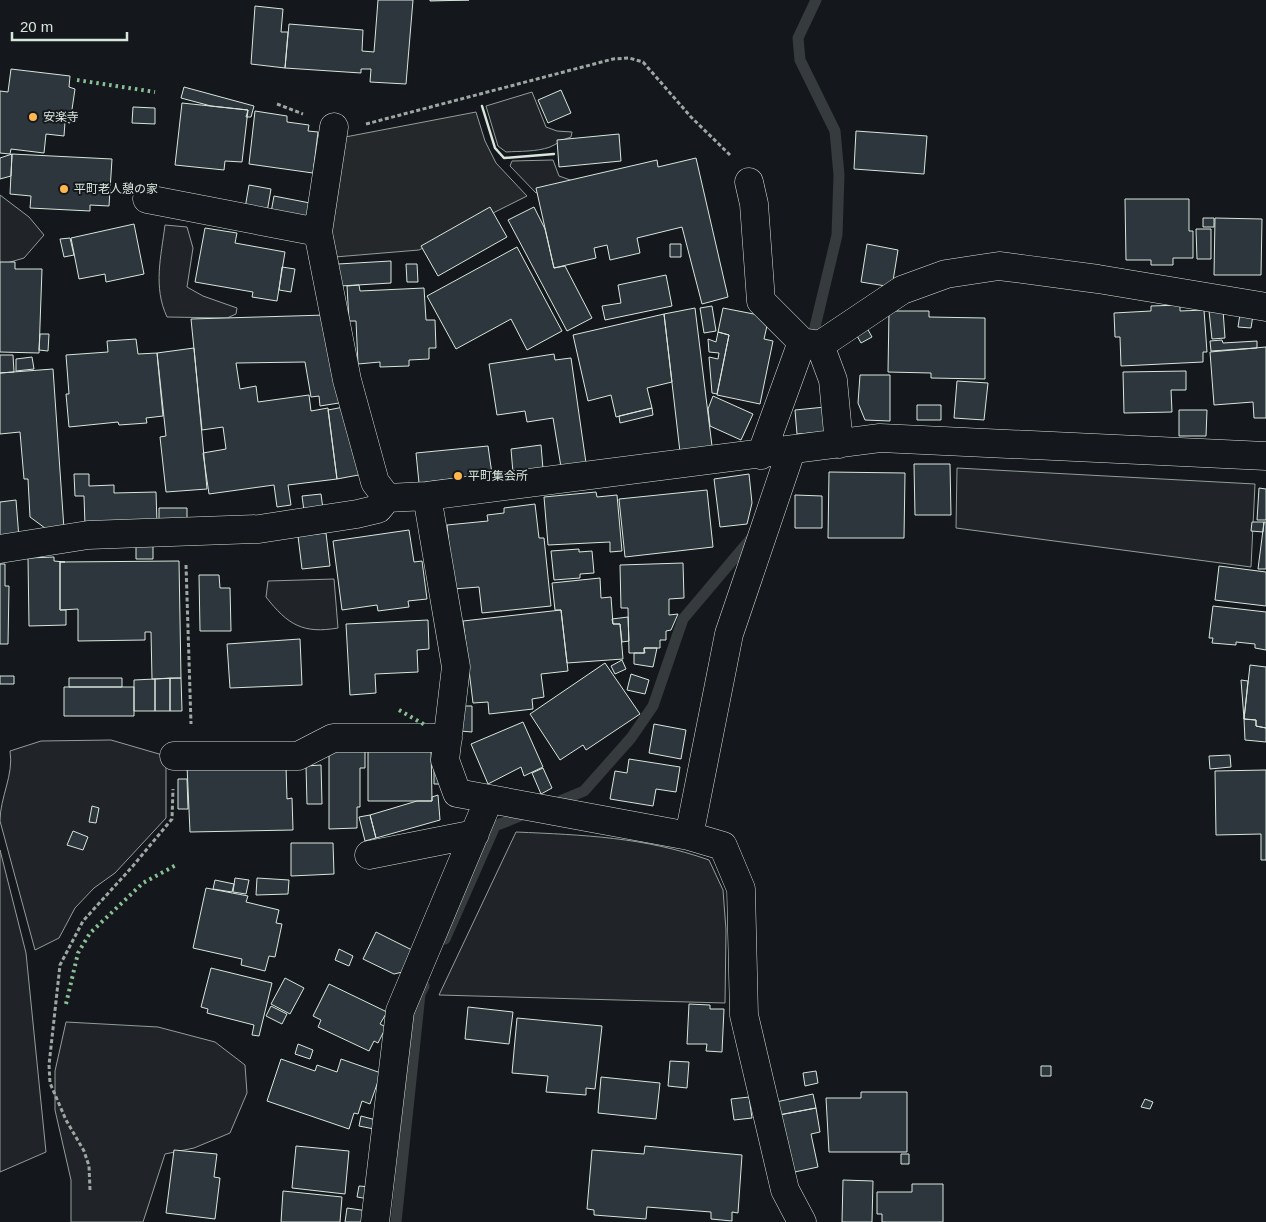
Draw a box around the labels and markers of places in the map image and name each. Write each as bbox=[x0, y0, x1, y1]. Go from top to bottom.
place label: 安楽寺 bbox=[43, 110, 79, 124]
marker: 安楽寺 bbox=[27, 111, 39, 123]
place label: 平町老人憩の家 bbox=[74, 182, 158, 196]
marker: 平町老人憩の家 bbox=[58, 183, 70, 195]
place label: 平町集会所 bbox=[468, 469, 528, 483]
marker: 平町集会所 bbox=[452, 470, 464, 482]

